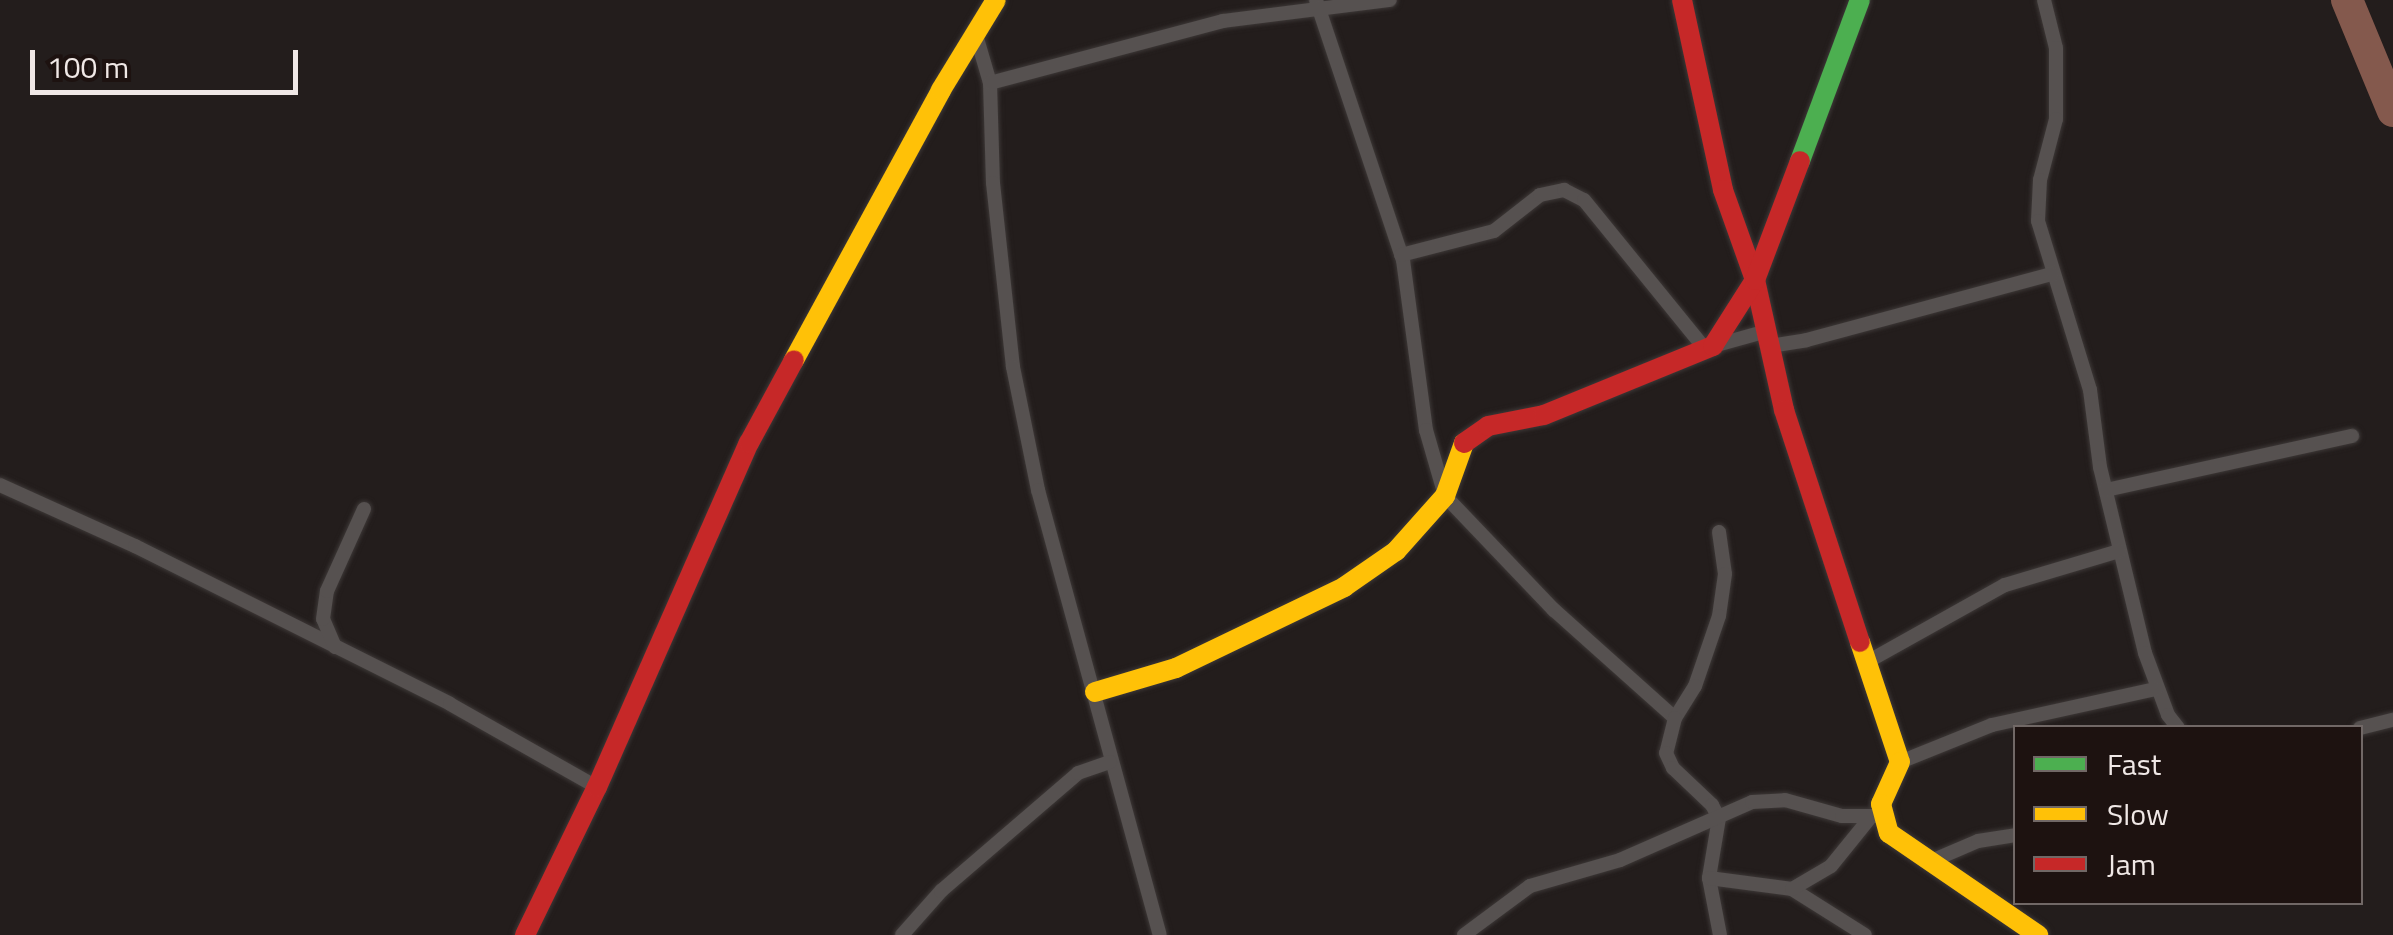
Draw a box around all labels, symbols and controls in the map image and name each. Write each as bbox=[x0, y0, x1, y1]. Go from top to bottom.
scale bar bbox=[35, 30, 302, 92]
text: 100 m bbox=[47, 44, 129, 90]
legend bbox=[2013, 725, 2363, 905]
text: Fast bbox=[2107, 741, 2161, 787]
text: Slow bbox=[2107, 791, 2169, 837]
text: Jam bbox=[2107, 841, 2156, 887]

